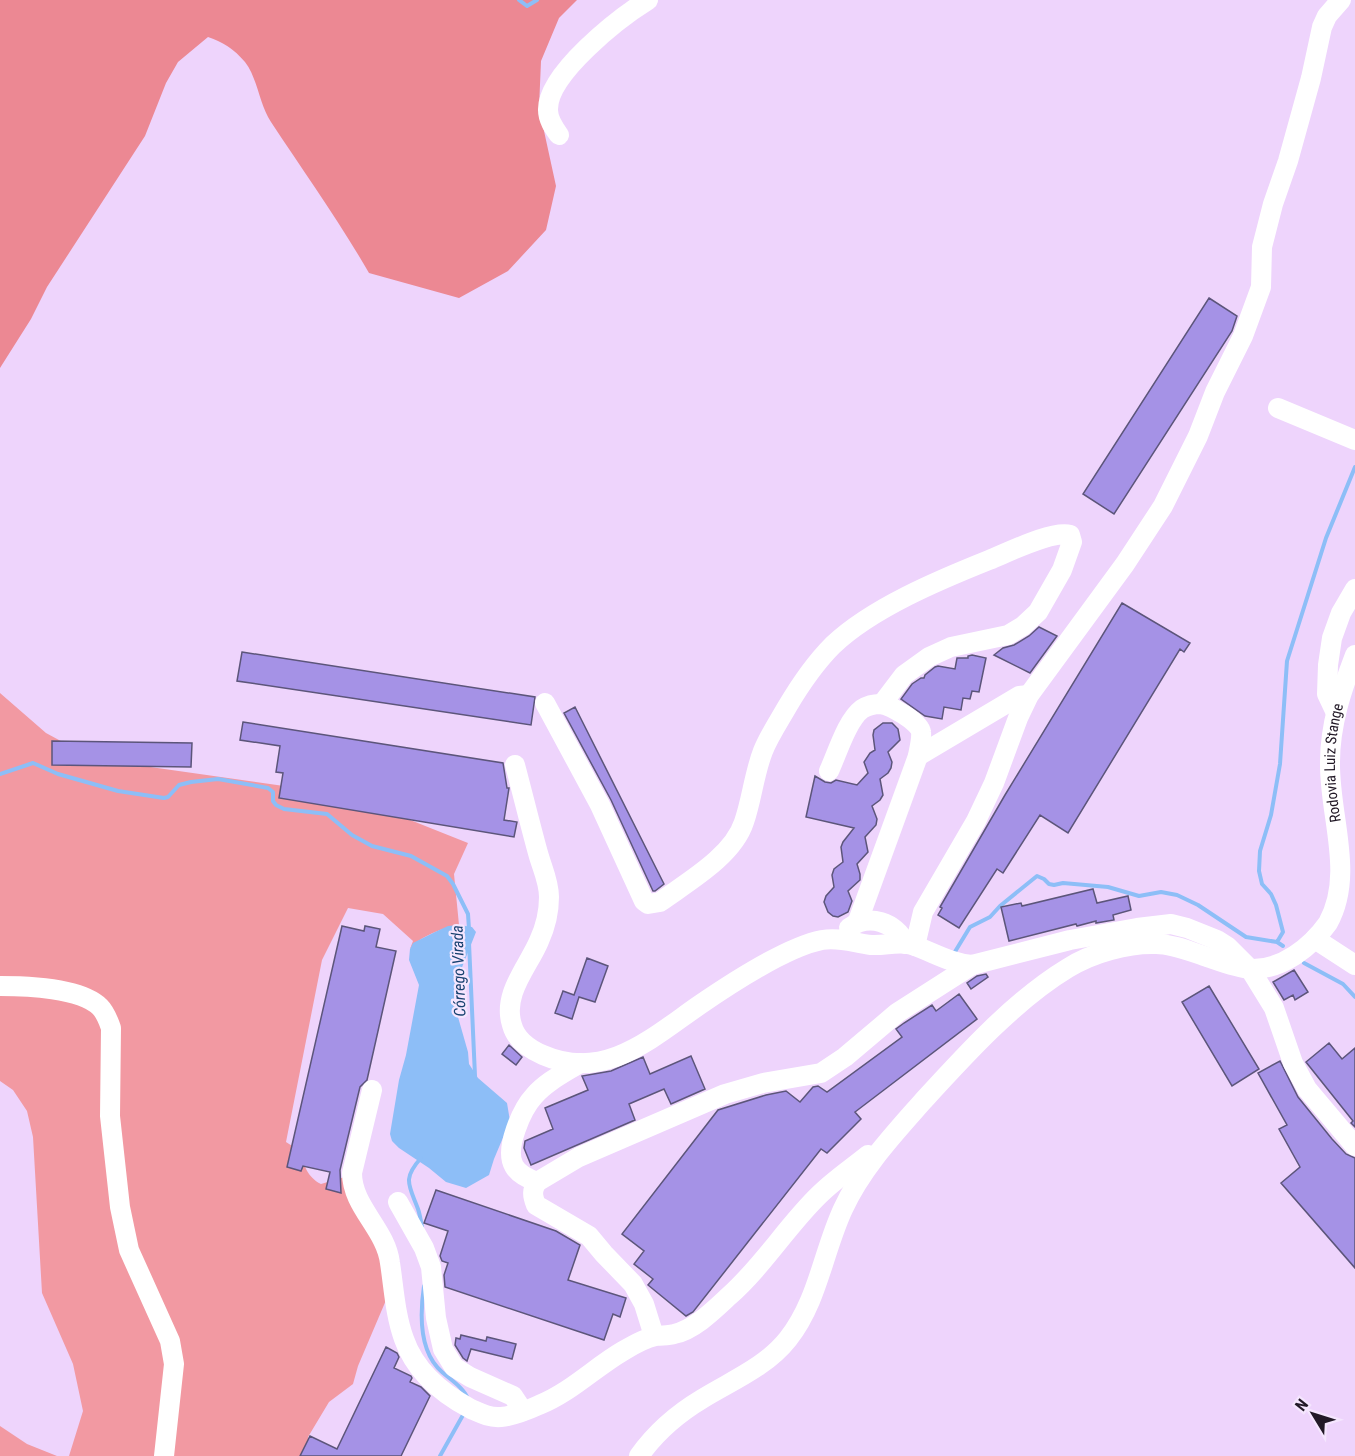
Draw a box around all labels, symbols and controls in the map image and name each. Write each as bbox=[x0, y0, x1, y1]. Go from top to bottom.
street label: Rodovia Luiz Stange bbox=[1321, 702, 1347, 824]
water label: Córrego Virada bbox=[447, 925, 470, 1017]
north arrow bbox=[1283, 1384, 1343, 1444]
text: N bbox=[1291, 1395, 1312, 1415]

